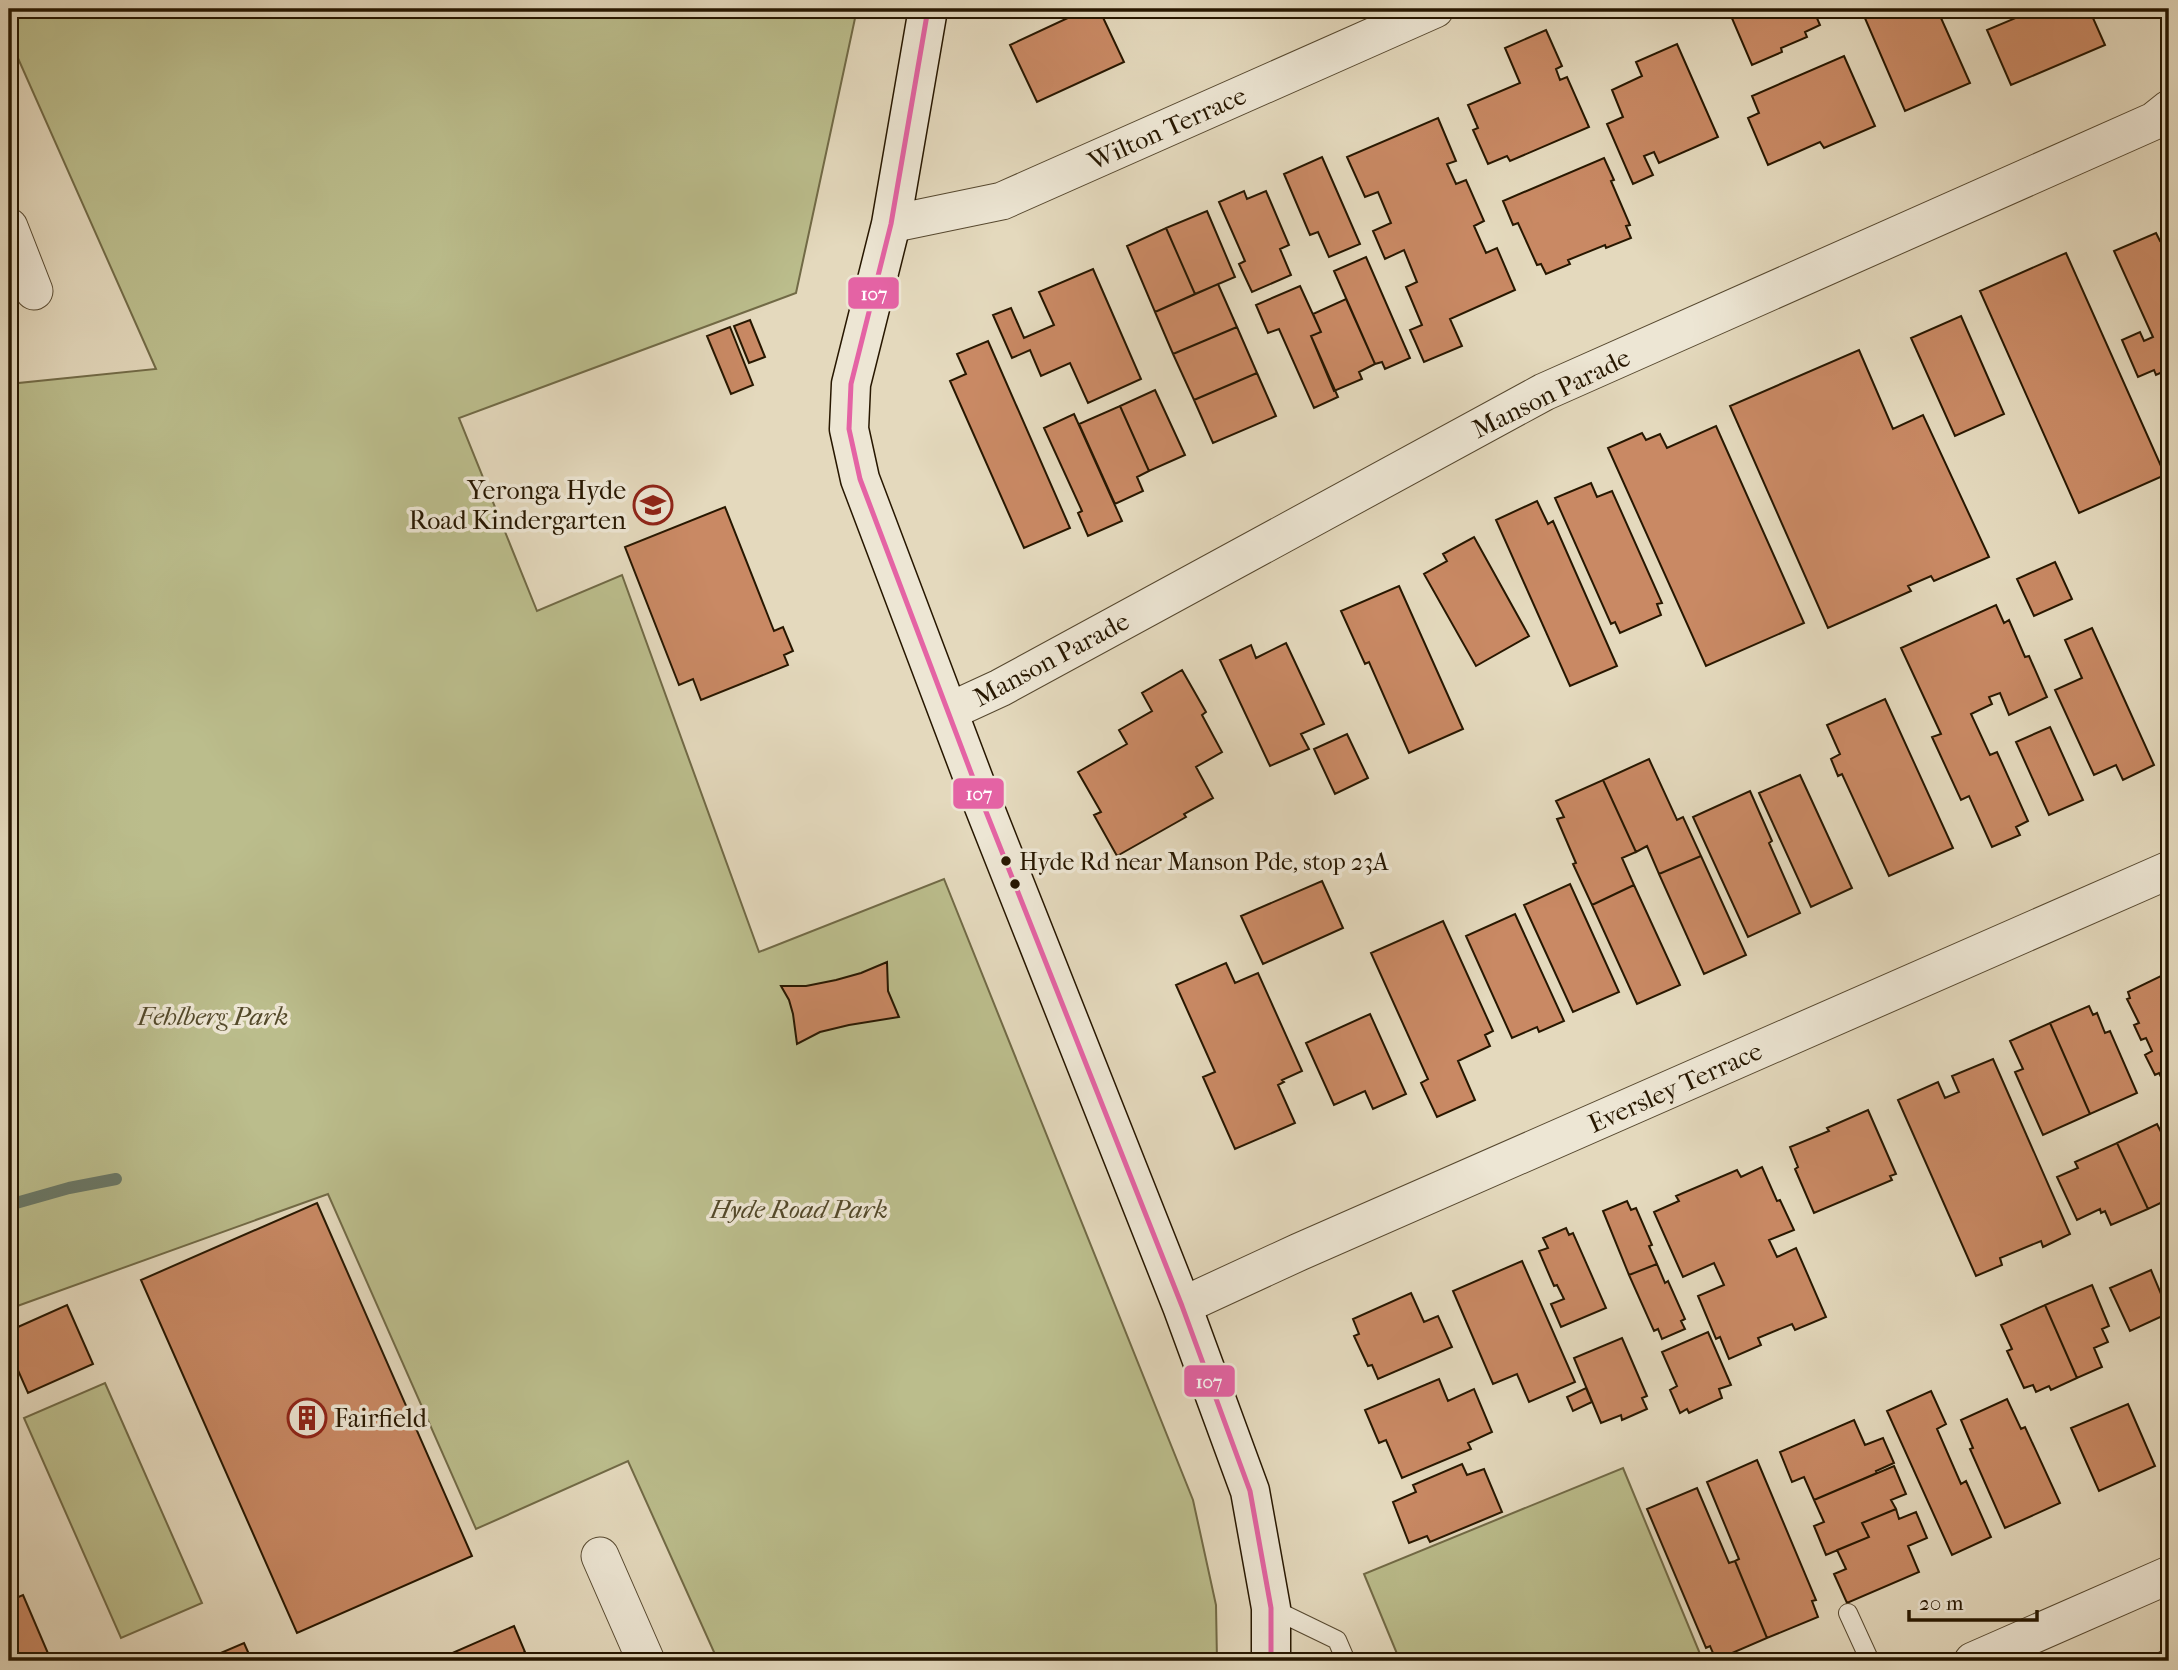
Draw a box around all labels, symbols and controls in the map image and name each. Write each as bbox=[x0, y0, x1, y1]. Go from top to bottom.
street label: Wilton Terrace bbox=[1082, 80, 1251, 178]
line badge: 107 bbox=[847, 276, 900, 310]
text: 107 bbox=[861, 283, 887, 305]
street label: Manson Parade bbox=[1467, 342, 1635, 445]
place label: Yeronga Hyde Road Kindergarten bbox=[409, 475, 626, 536]
school or university icon: Yeronga Hyde Road Kindergarten bbox=[632, 484, 674, 526]
street label: Manson Parade bbox=[968, 605, 1134, 713]
line badge: 107 bbox=[952, 777, 1005, 810]
text: 107 bbox=[966, 783, 992, 805]
place label: Hyde Rd near Manson Pde, stop 23A bbox=[1019, 848, 1389, 876]
marker: Hyde Rd near Manson Pde, stop 23A bbox=[999, 854, 1013, 868]
unlabelled marker bbox=[1008, 877, 1022, 891]
park label: Fehlberg Park bbox=[137, 1001, 288, 1032]
street label: Eversley Terrace bbox=[1584, 1035, 1767, 1140]
park label: Hyde Road Park bbox=[709, 1194, 888, 1225]
line badge: 107 bbox=[1183, 1364, 1236, 1398]
text: 107 bbox=[1196, 1371, 1222, 1393]
building icon: Fairfield bbox=[286, 1397, 328, 1439]
place label: Fairfield bbox=[334, 1403, 428, 1434]
scale bar bbox=[1909, 1579, 2036, 1623]
text: 20 m bbox=[1919, 1591, 1964, 1615]

